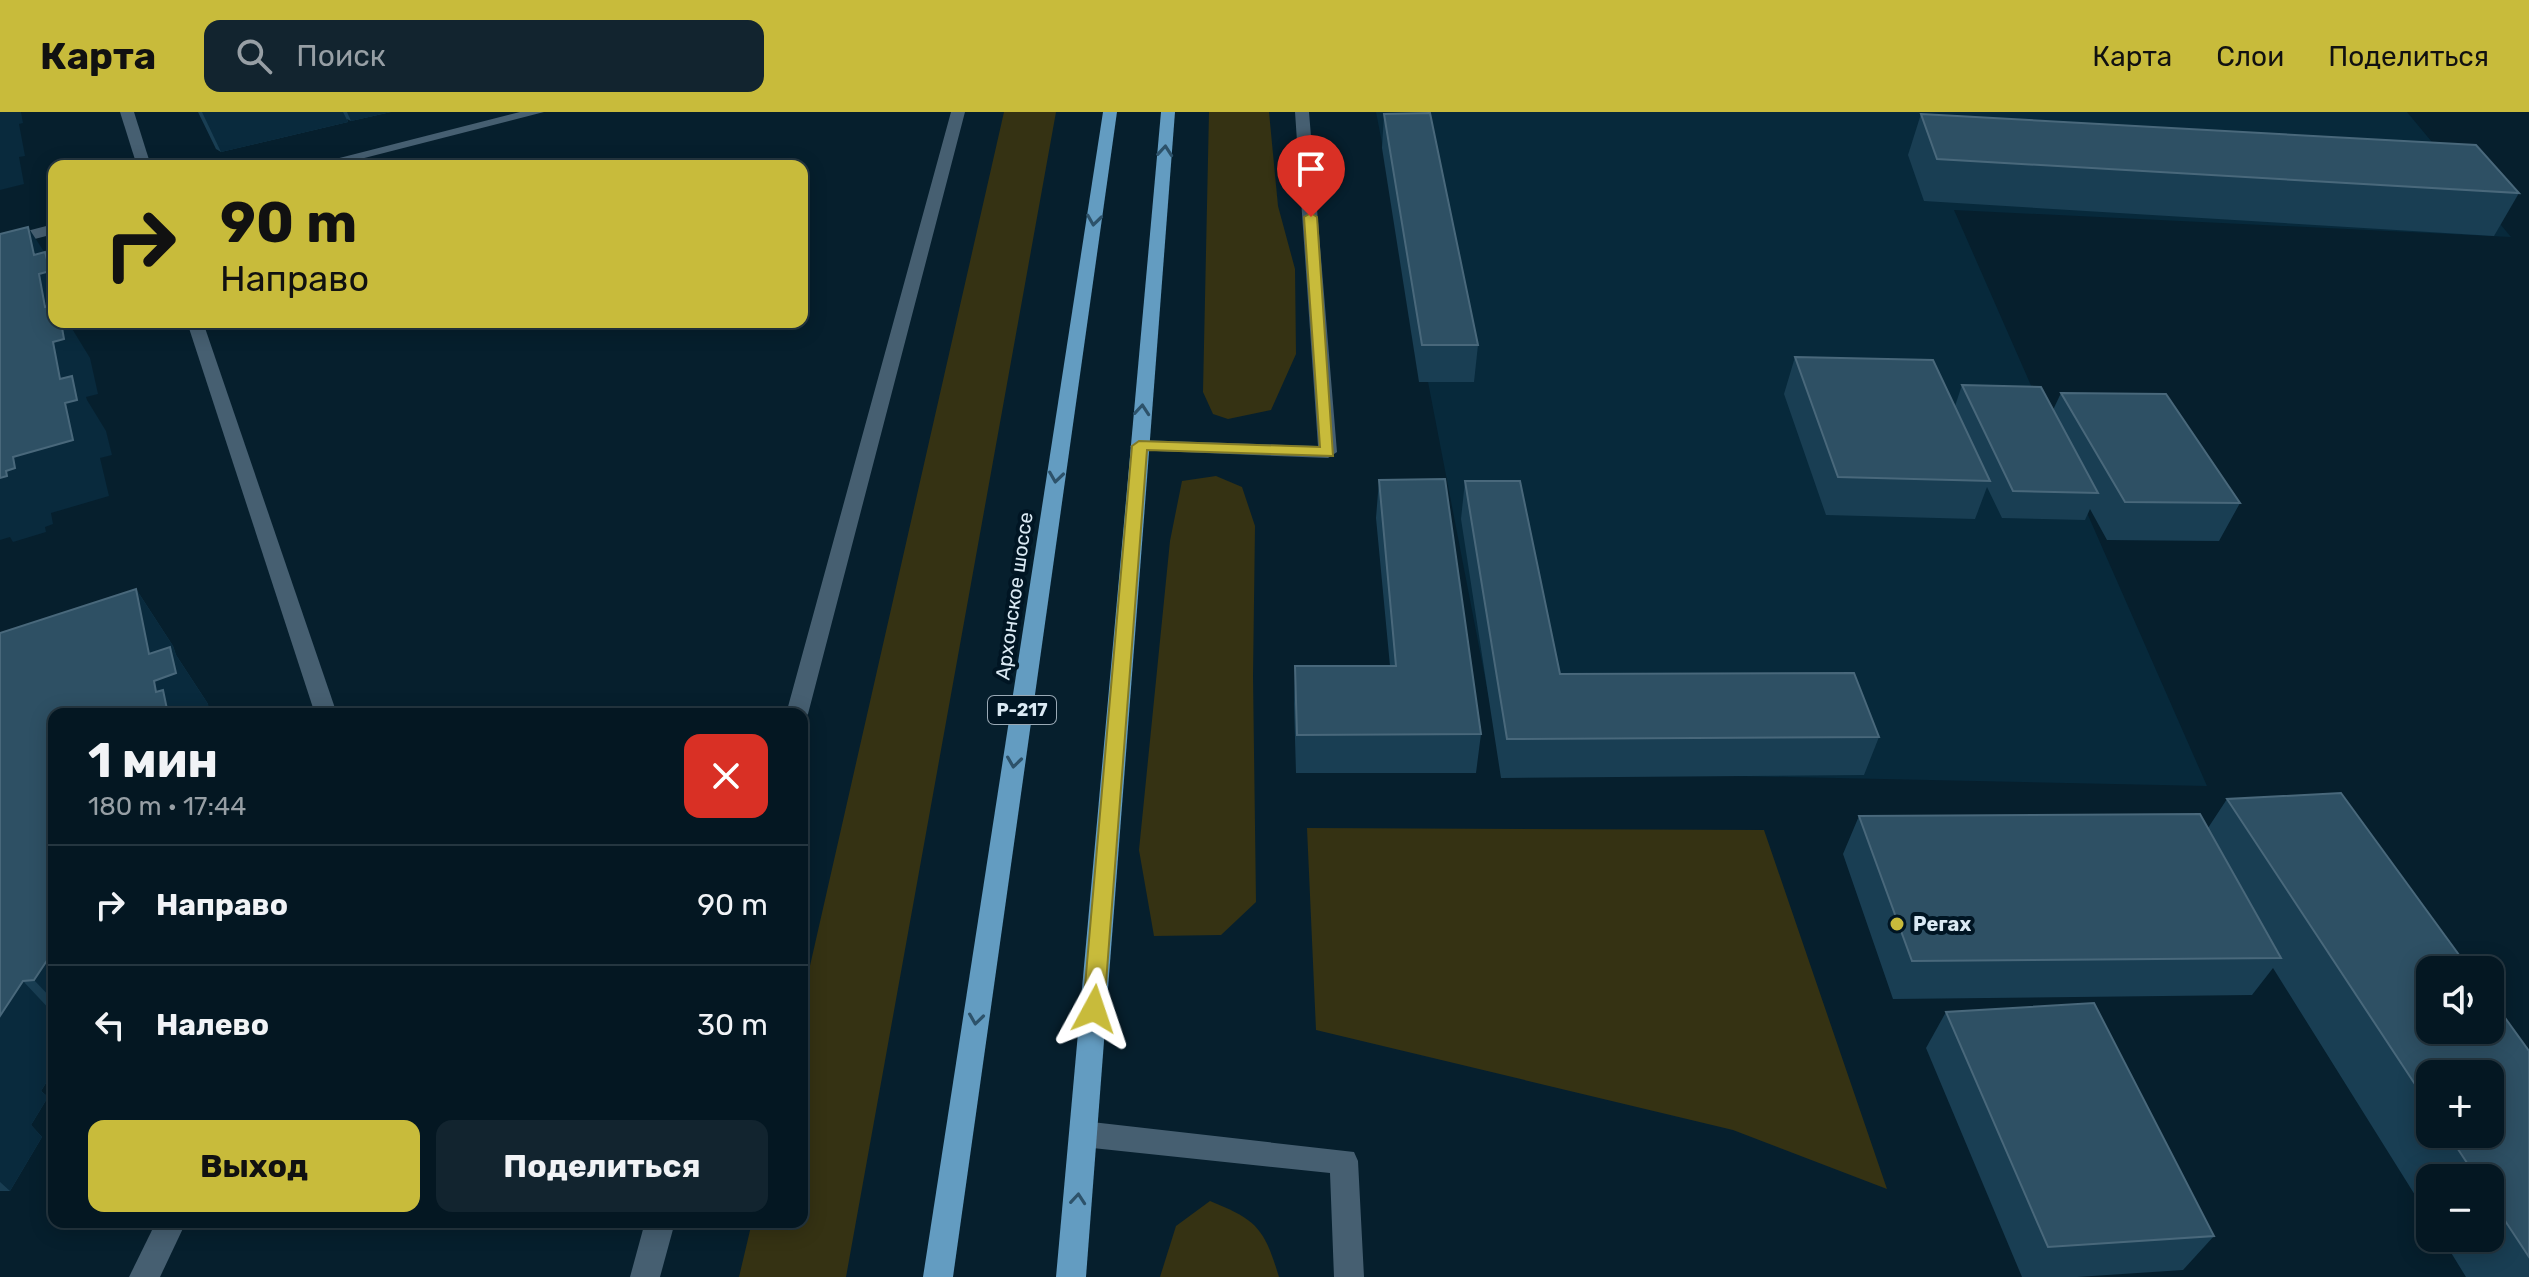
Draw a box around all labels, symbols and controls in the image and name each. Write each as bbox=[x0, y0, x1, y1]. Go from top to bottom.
search box bbox=[204, 20, 764, 92]
text: Карта bbox=[40, 33, 156, 79]
icon: search bbox=[232, 34, 276, 78]
text: Поиск bbox=[296, 38, 386, 74]
text: Карта bbox=[2092, 40, 2172, 73]
text: Слои bbox=[2216, 40, 2284, 73]
text: Поделиться bbox=[2328, 40, 2489, 73]
pin bbox=[1277, 135, 1345, 217]
one-way arrow bbox=[1156, 144, 1173, 157]
icon: arrive bbox=[1289, 147, 1333, 191]
text: 90 m bbox=[220, 190, 357, 256]
icon: right bbox=[88, 192, 192, 296]
one-way arrow bbox=[1086, 213, 1103, 227]
text: Направо bbox=[220, 257, 369, 300]
one-way arrow bbox=[1134, 403, 1151, 416]
one-way arrow bbox=[1048, 470, 1065, 484]
street label: Архонское шоссе bbox=[990, 511, 1038, 681]
road number: Р-217 bbox=[988, 696, 1056, 724]
text: 1 мин bbox=[88, 732, 218, 789]
button: close bbox=[684, 734, 768, 818]
one-way arrow bbox=[1006, 755, 1023, 769]
text: 180 m · 17:44 bbox=[88, 791, 246, 822]
icon: right bbox=[88, 883, 132, 927]
text: Направо bbox=[156, 887, 288, 923]
text: 90 m bbox=[697, 887, 768, 923]
place label: Регах bbox=[1913, 912, 1971, 936]
marker: Регах bbox=[1888, 915, 1906, 933]
map controls bbox=[2416, 956, 2504, 1252]
button: sound bbox=[2416, 956, 2504, 1044]
position arrow bbox=[1052, 967, 1136, 1051]
icon: left bbox=[88, 1003, 132, 1047]
text: Налево bbox=[156, 1007, 269, 1043]
text: 30 m bbox=[697, 1007, 768, 1043]
one-way arrow bbox=[968, 1012, 985, 1026]
button: + bbox=[2416, 1060, 2504, 1148]
button: Выход bbox=[88, 1120, 420, 1212]
button: Поделиться bbox=[436, 1120, 768, 1212]
button: − bbox=[2416, 1164, 2504, 1252]
one-way arrow bbox=[1069, 1192, 1086, 1205]

